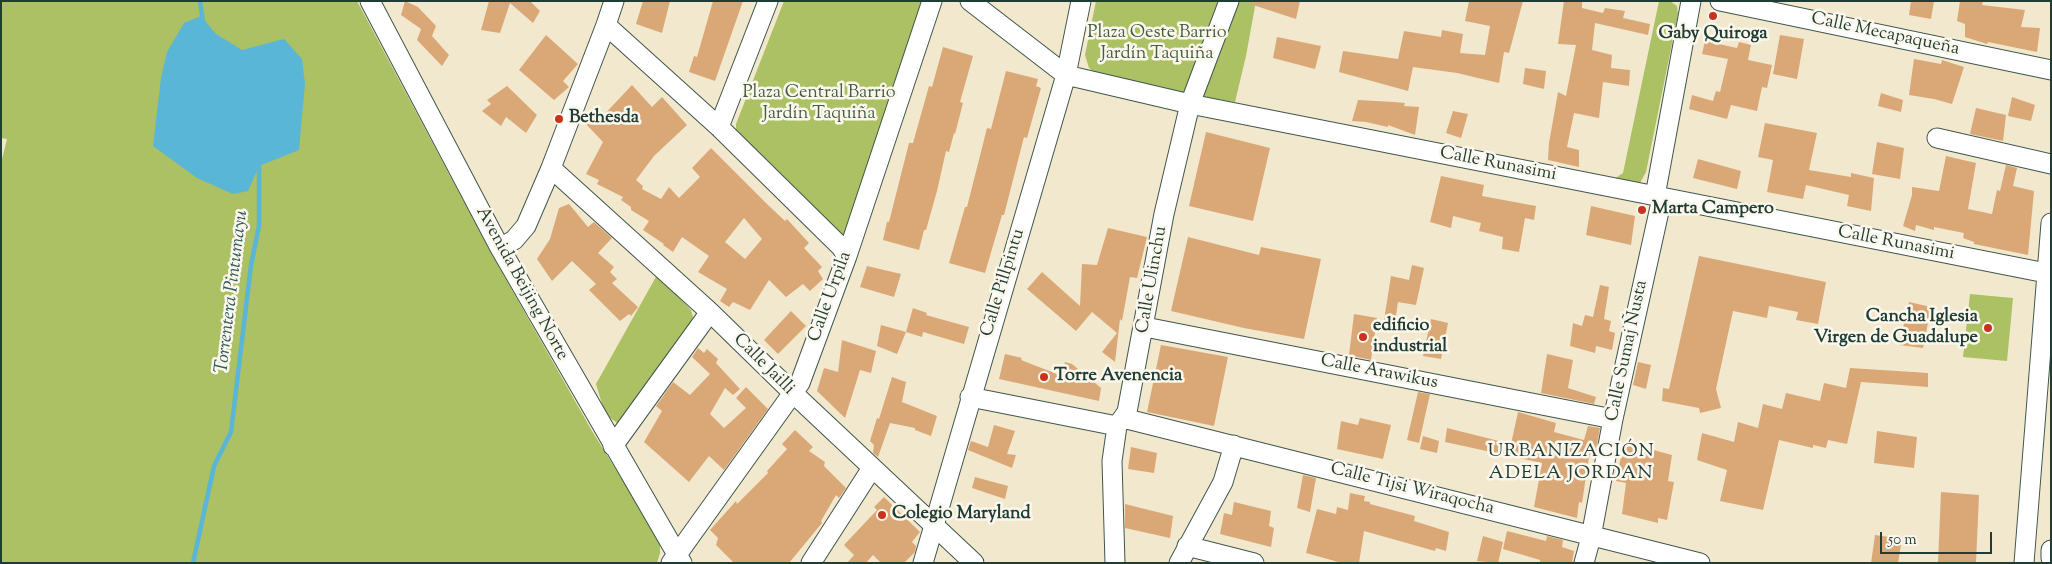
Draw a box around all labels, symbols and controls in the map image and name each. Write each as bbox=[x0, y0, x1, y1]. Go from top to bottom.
street label: Calle Mecapaqueña bbox=[1809, 9, 1961, 61]
marker: Gaby Quiroga bbox=[1707, 10, 1719, 22]
park label: Plaza Oeste Barrio Jardín Taquiña bbox=[1087, 23, 1227, 66]
place label: Gaby Quiroga bbox=[1658, 24, 1768, 46]
park label: Plaza Central Barrio Jardín Taquiña bbox=[742, 83, 896, 126]
place label: Bethesda bbox=[569, 108, 639, 130]
marker: Bethesda bbox=[553, 113, 565, 125]
street label: Calle Runasimi bbox=[1438, 143, 1558, 187]
place label: Marta Campero bbox=[1652, 199, 1774, 221]
street label: Avenida Beijing Norte bbox=[470, 203, 572, 365]
marker: Marta Campero bbox=[1636, 204, 1648, 216]
water label: Torrentera Pintumayu bbox=[212, 209, 254, 375]
street label: Calle Runasimi bbox=[1836, 222, 1956, 266]
street label: Calle Ulinchu bbox=[1133, 225, 1173, 335]
street label: Calle Pillpintu bbox=[977, 226, 1031, 340]
street label: Calle Urpila bbox=[805, 249, 857, 345]
street label: Calle Sumaj Ñusta bbox=[1602, 278, 1654, 424]
place label: Cancha Iglesia Virgen de Guadalupe bbox=[1814, 307, 1978, 350]
place label: edificio industrial bbox=[1373, 316, 1447, 358]
marker: Cancha Iglesia Virgen de Guadalupe bbox=[1982, 322, 1994, 334]
street label: Calle Jailli bbox=[728, 330, 798, 400]
marker: edificio industrial bbox=[1357, 331, 1369, 343]
street label: Calle Arawikus bbox=[1318, 351, 1440, 395]
place label: Torre Avenencia bbox=[1054, 366, 1182, 388]
marker: Torre Avenencia bbox=[1038, 371, 1050, 383]
district label: URBANIZACIÓN ADELA JORDAN bbox=[1486, 442, 1656, 486]
street label: Calle Tijsi Wiraqocha bbox=[1328, 459, 1496, 521]
place label: Colegio Maryland bbox=[892, 504, 1031, 526]
marker: Colegio Maryland bbox=[876, 509, 888, 521]
scale bar bbox=[1882, 522, 1994, 554]
text: 50 m bbox=[1888, 530, 1917, 551]

